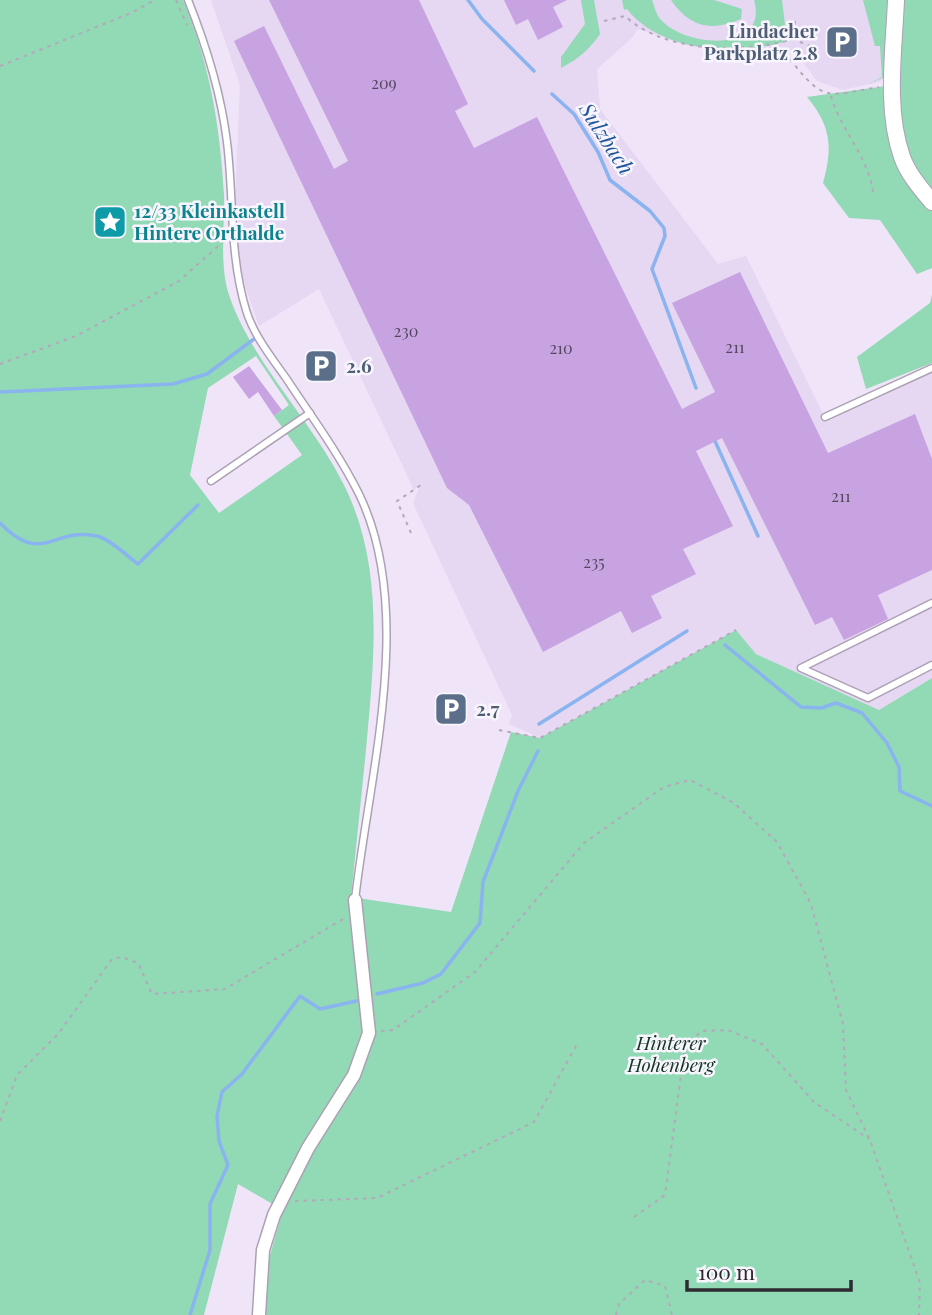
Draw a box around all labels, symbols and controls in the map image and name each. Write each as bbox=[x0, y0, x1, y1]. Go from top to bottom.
place label: Lindacher Parkplatz 2.8 bbox=[704, 17, 818, 65]
parking icon: Lindacher Parkplatz 2.8 bbox=[823, 23, 861, 61]
house number: 209 bbox=[371, 72, 397, 93]
water label: Sulzbach bbox=[573, 96, 641, 179]
place label: 12/33 Kleinkastell Hintere Orthalde bbox=[134, 197, 285, 245]
place icon: 12/33 Kleinkastell Hintere Orthalde bbox=[91, 203, 129, 241]
house number: 230 bbox=[394, 320, 418, 341]
house number: 211 bbox=[725, 336, 745, 357]
house number: 210 bbox=[549, 337, 573, 358]
parking icon: 2.6 bbox=[302, 347, 340, 385]
place label: 2.6 bbox=[346, 352, 372, 378]
house number: 211 bbox=[831, 485, 851, 506]
house number: 235 bbox=[583, 551, 605, 572]
parking icon: 2.7 bbox=[432, 690, 470, 728]
place label: 2.7 bbox=[476, 695, 500, 721]
park label: Hinterer Hohenberg bbox=[627, 1029, 716, 1077]
scale bar bbox=[687, 1248, 852, 1292]
text: 100 m bbox=[698, 1257, 755, 1285]

